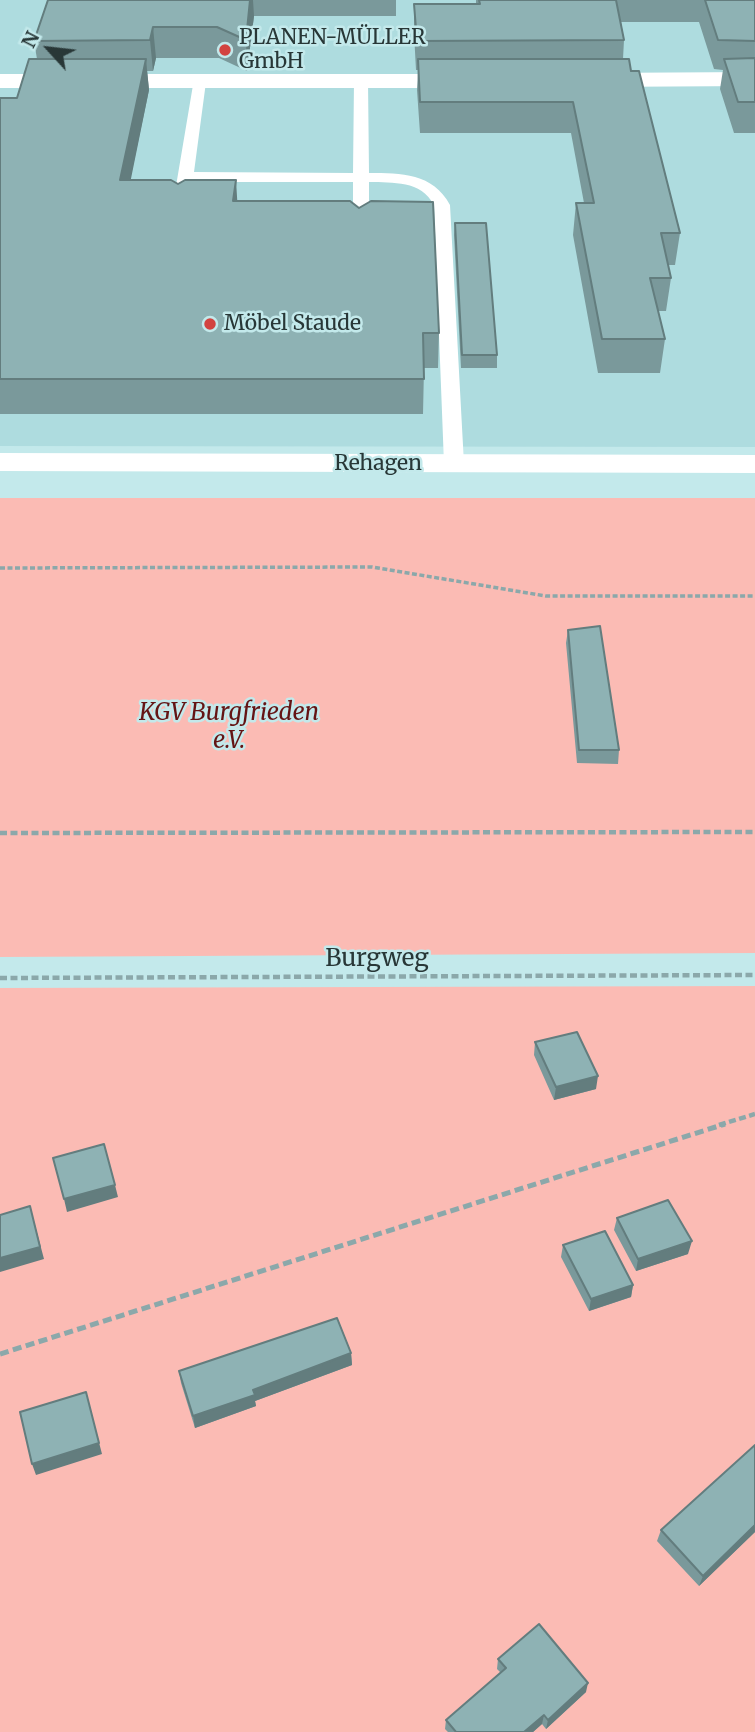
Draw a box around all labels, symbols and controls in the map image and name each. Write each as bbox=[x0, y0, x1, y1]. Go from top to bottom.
north arrow bbox=[14, 14, 84, 84]
place label: PLANEN-MÜLLER GmbH bbox=[239, 25, 426, 75]
text: N bbox=[16, 27, 44, 52]
marker: PLANEN-MÜLLER GmbH bbox=[217, 42, 233, 58]
place label: Möbel Staude bbox=[224, 311, 361, 337]
marker: Möbel Staude bbox=[202, 316, 218, 332]
street label: Rehagen bbox=[334, 451, 422, 477]
park label: KGV Burgfrieden e.V. bbox=[139, 699, 319, 755]
street label: Burgweg bbox=[325, 945, 429, 973]

